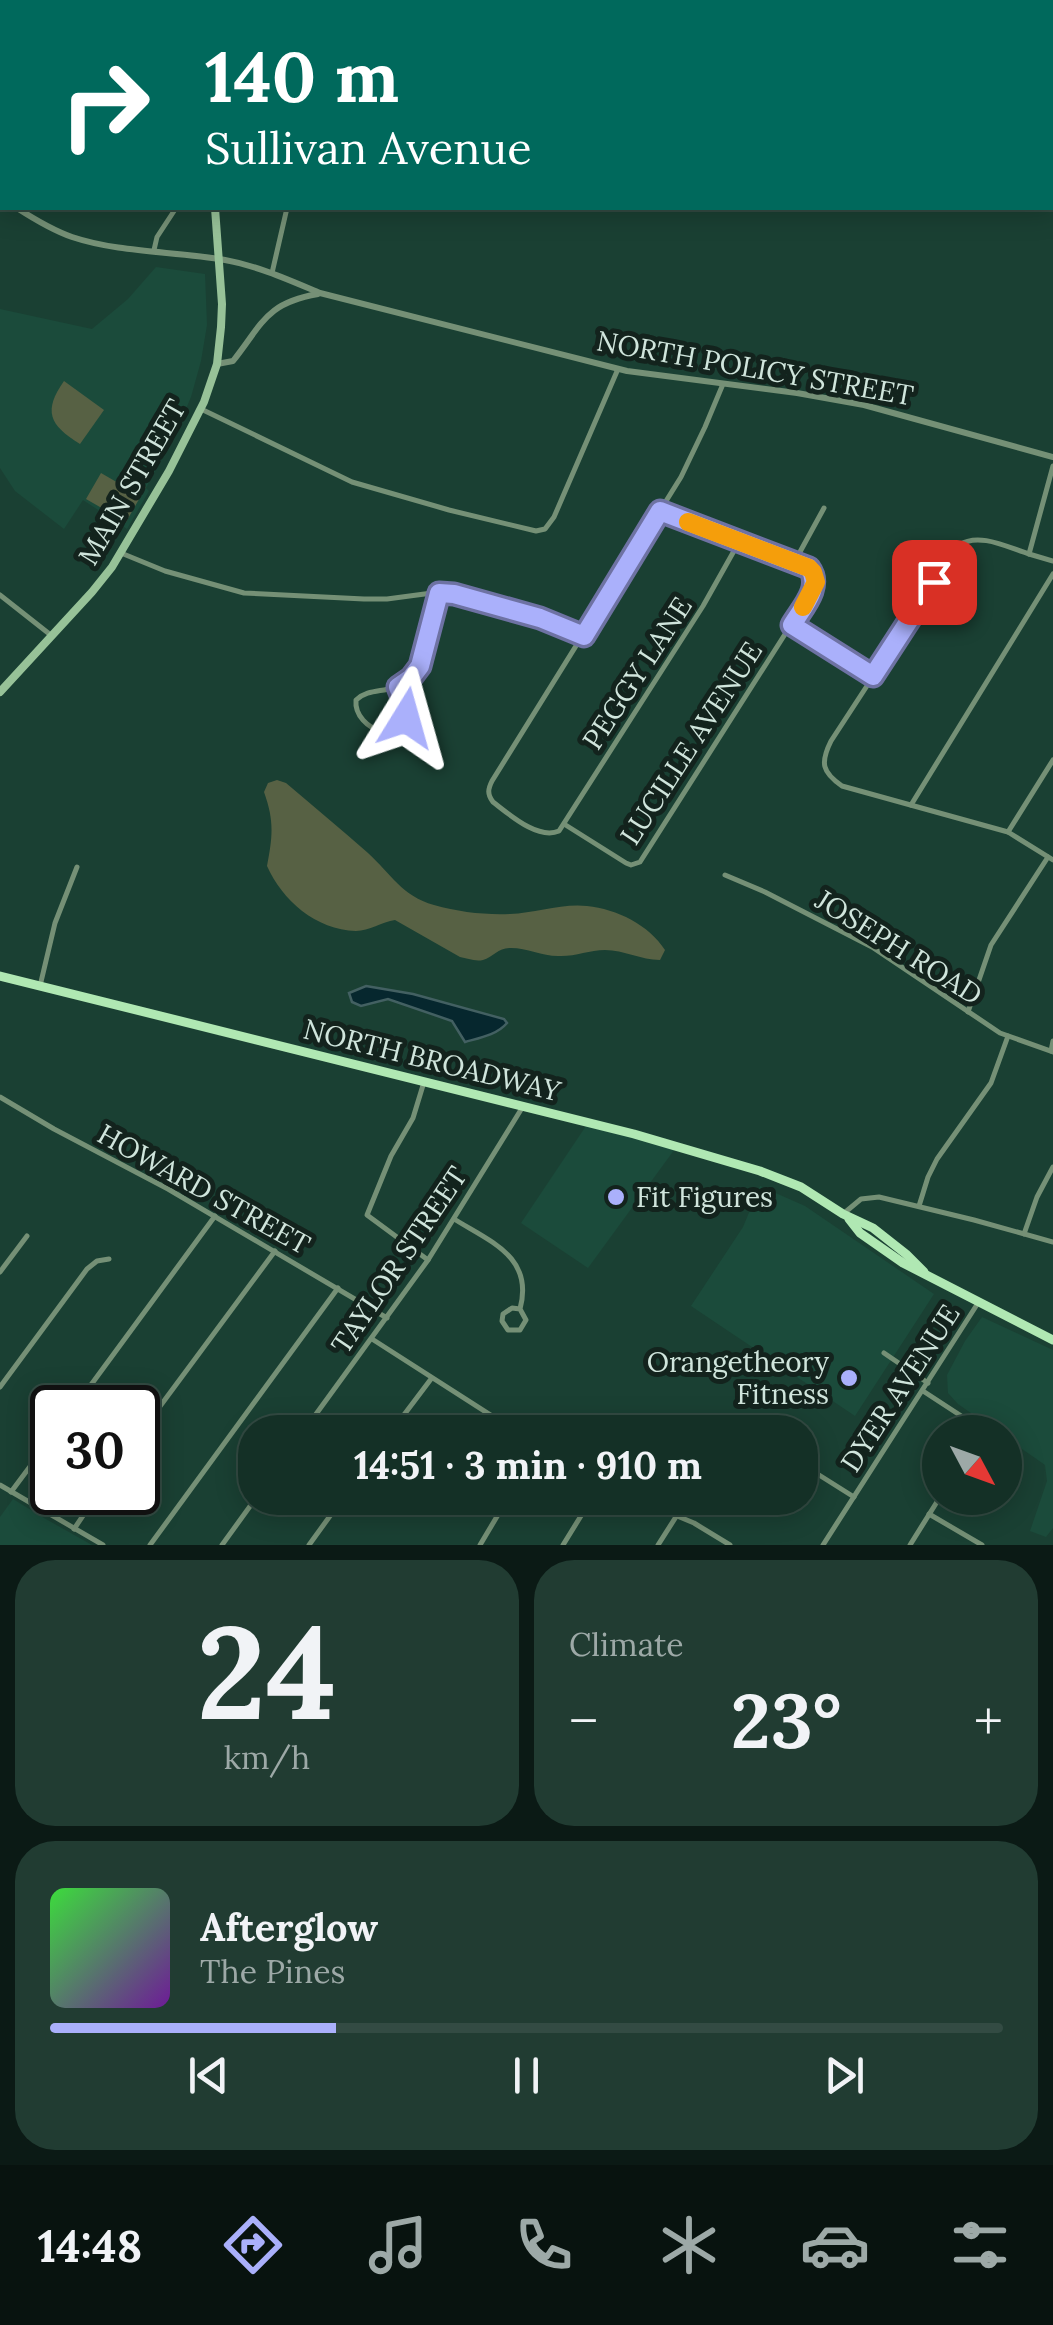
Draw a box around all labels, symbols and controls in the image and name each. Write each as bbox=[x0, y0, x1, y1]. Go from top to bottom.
text: 140 m bbox=[205, 32, 399, 121]
icon: right bbox=[40, 40, 170, 170]
text: Sullivan Avenue bbox=[205, 119, 532, 176]
street label: NORTH POLICY STREET bbox=[594, 322, 916, 414]
street label: MAIN STREET bbox=[70, 393, 194, 571]
pin bbox=[892, 540, 977, 625]
icon: arrive bbox=[907, 555, 962, 610]
street label: PEGGY LANE bbox=[574, 590, 700, 756]
street label: LUCILLE AVENUE bbox=[612, 635, 770, 851]
position arrow bbox=[354, 666, 458, 770]
street label: JOSEPH ROAD bbox=[808, 881, 989, 1013]
street label: NORTH BROADWAY bbox=[300, 1011, 565, 1110]
street label: HOWARD STREET bbox=[91, 1116, 317, 1262]
street label: TAYLOR STREET bbox=[323, 1159, 475, 1361]
place label: Fit Figures bbox=[636, 1179, 773, 1215]
marker: Fit Figures bbox=[605, 1186, 627, 1208]
street label: DYER AVENUE bbox=[832, 1297, 968, 1479]
place label: Orangetheory Fitness bbox=[647, 1344, 829, 1412]
marker: Orangetheory Fitness bbox=[838, 1367, 860, 1389]
speed limit sign: 30 bbox=[30, 1385, 160, 1515]
north arrow bbox=[922, 1415, 1022, 1515]
map controls bbox=[922, 1415, 1022, 1515]
text: 14:51 · 3 min · 910 m bbox=[354, 1441, 702, 1489]
text: 24 bbox=[197, 1588, 337, 1755]
text: Climate bbox=[569, 1624, 684, 1665]
text: 23° bbox=[731, 1673, 841, 1769]
text: − bbox=[569, 1686, 598, 1756]
text: + bbox=[974, 1686, 1003, 1756]
text: km/h bbox=[224, 1737, 310, 1778]
text: Afterglow bbox=[200, 1903, 378, 1951]
text: The Pines bbox=[200, 1951, 345, 1992]
icon: previous bbox=[181, 2048, 236, 2103]
icon: pause bbox=[499, 2048, 554, 2103]
icon: next bbox=[817, 2048, 872, 2103]
icon: directions bbox=[218, 2210, 288, 2280]
icon: music bbox=[363, 2210, 433, 2280]
icon: phone bbox=[509, 2210, 579, 2280]
icon: climate bbox=[654, 2210, 724, 2280]
icon: car bbox=[800, 2210, 870, 2280]
icon: filters bbox=[945, 2210, 1015, 2280]
text: 14:48 bbox=[38, 2217, 142, 2274]

